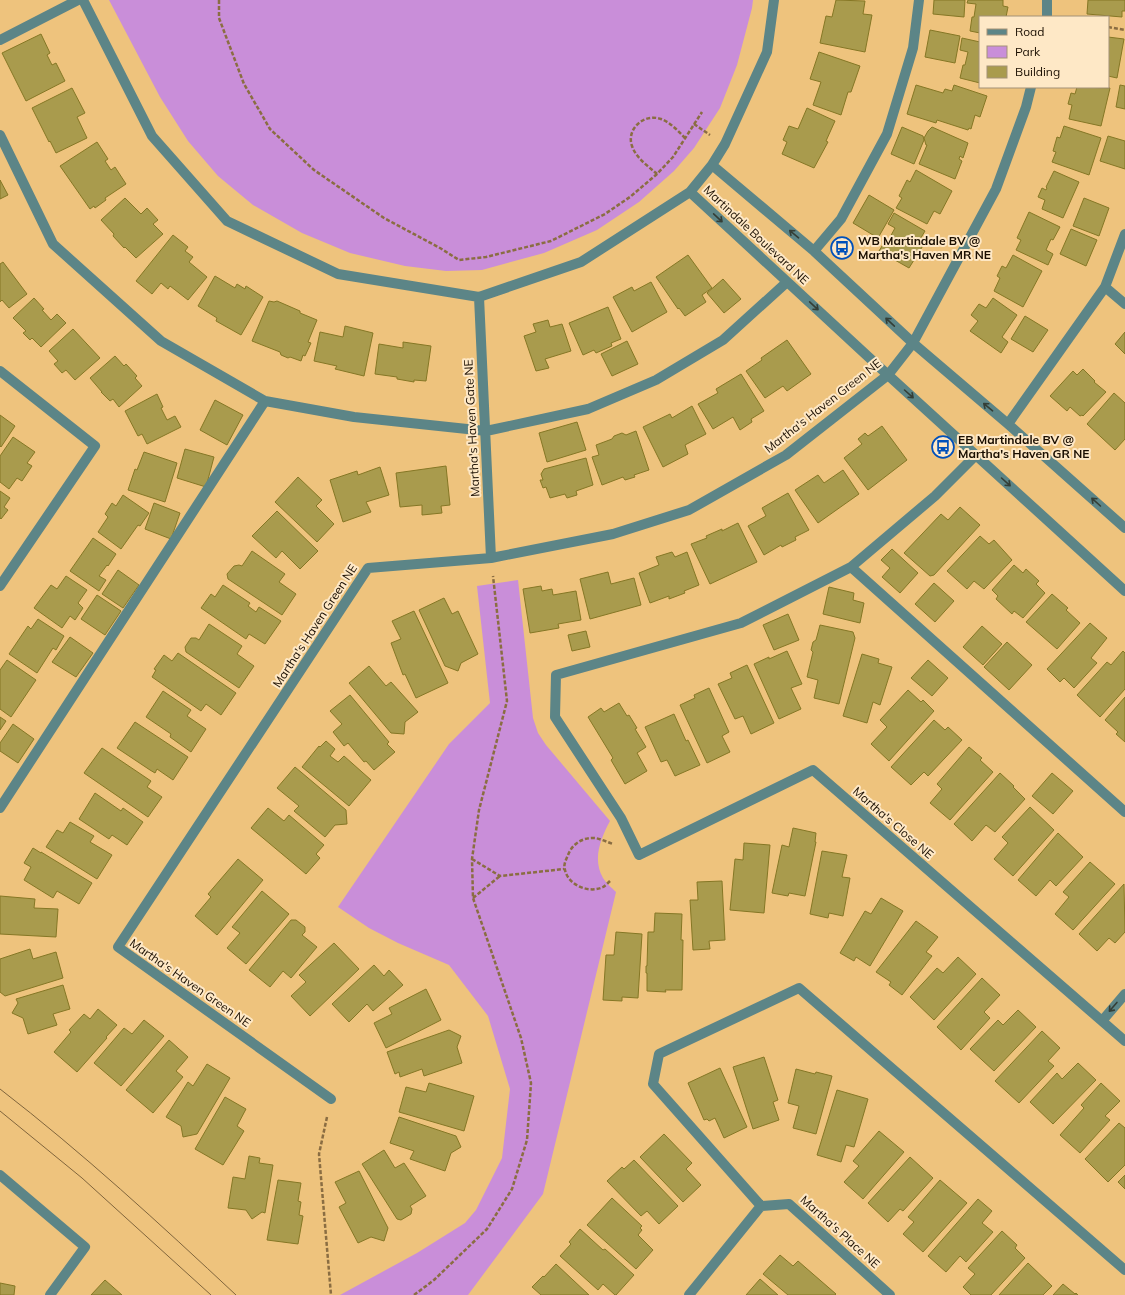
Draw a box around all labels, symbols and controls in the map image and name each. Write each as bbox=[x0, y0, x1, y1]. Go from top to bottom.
legend bbox=[979, 16, 1109, 88]
text: Road bbox=[1015, 24, 1044, 39]
text: Park bbox=[1015, 44, 1041, 59]
text: Building bbox=[1015, 64, 1060, 79]
street label: Martindale Boulevard NE bbox=[701, 182, 812, 287]
one-way arrow bbox=[713, 213, 723, 223]
one-way arrow bbox=[788, 230, 799, 239]
place label: WB Martindale BV @ Martha's Haven MR NE bbox=[858, 233, 991, 262]
bus stop icon: WB Martindale BV @ Martha's Haven MR NE bbox=[829, 235, 855, 261]
one-way arrow bbox=[809, 301, 819, 311]
one-way arrow bbox=[885, 317, 895, 327]
street label: Martha's Haven Green NE bbox=[761, 355, 884, 456]
street label: Martha's Haven Gate NE bbox=[460, 359, 483, 497]
one-way arrow bbox=[904, 390, 915, 399]
one-way arrow bbox=[983, 402, 993, 411]
place label: EB Martindale BV @ Martha's Haven GR NE bbox=[958, 432, 1089, 461]
bus stop icon: EB Martindale BV @ Martha's Haven GR NE bbox=[930, 434, 956, 460]
one-way arrow bbox=[1000, 477, 1011, 486]
one-way arrow bbox=[1091, 498, 1101, 507]
street label: Martha's Haven Green NE bbox=[269, 561, 360, 690]
street label: Martha's Close NE bbox=[850, 784, 937, 862]
street label: Martha's Haven Green NE bbox=[127, 935, 254, 1030]
one-way arrow bbox=[1109, 1002, 1118, 1013]
street label: Martha's Place NE bbox=[798, 1192, 883, 1271]

